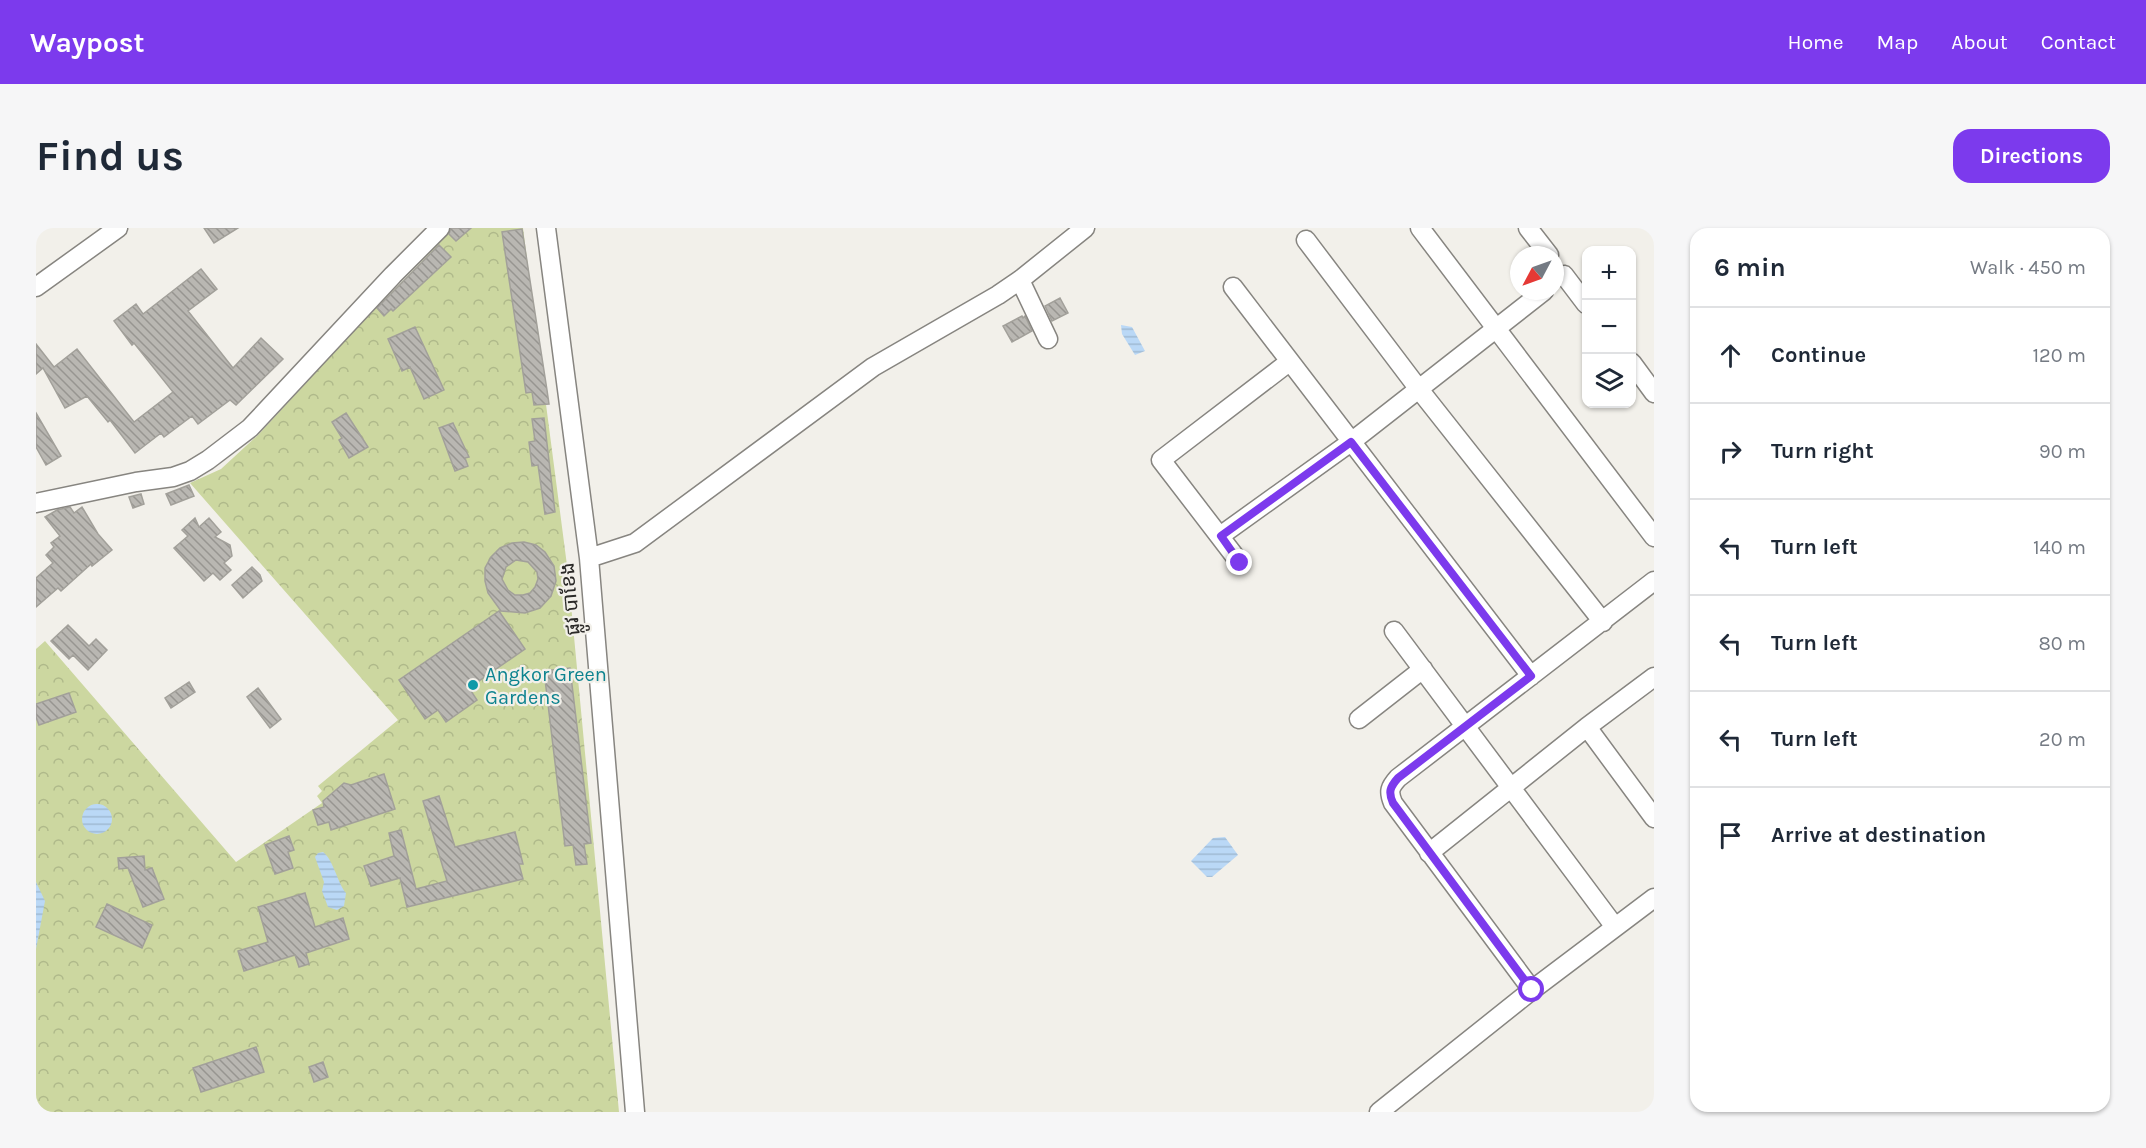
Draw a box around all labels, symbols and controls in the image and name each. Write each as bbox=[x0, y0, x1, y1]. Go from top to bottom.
text: Waypost bbox=[30, 26, 145, 59]
text: Home bbox=[1788, 30, 1844, 54]
text: Map bbox=[1877, 30, 1918, 54]
text: About bbox=[1951, 30, 2008, 54]
text: Contact bbox=[2041, 30, 2116, 54]
button: Directions bbox=[1953, 129, 2110, 183]
text: Find us bbox=[36, 131, 184, 181]
north arrow bbox=[1510, 246, 1564, 300]
map controls bbox=[1582, 246, 1636, 408]
button: + bbox=[1582, 246, 1636, 300]
text: 6 min bbox=[1714, 252, 1786, 283]
text: Walk · 450 m bbox=[1970, 256, 2086, 279]
button: − bbox=[1582, 300, 1636, 354]
icon: ahead bbox=[1714, 339, 1747, 372]
text: Continue bbox=[1771, 342, 1866, 368]
text: 120 m bbox=[2032, 344, 2086, 367]
button: layers bbox=[1582, 354, 1636, 408]
icon: right bbox=[1714, 435, 1747, 468]
text: Turn right bbox=[1771, 438, 1874, 464]
text: 90 m bbox=[2039, 440, 2086, 463]
icon: left bbox=[1714, 531, 1747, 564]
text: Turn left bbox=[1771, 534, 1858, 560]
text: 140 m bbox=[2033, 536, 2086, 559]
route end bbox=[1226, 549, 1252, 575]
street label: ផ្លូវ បាខែង bbox=[555, 561, 592, 637]
icon: left bbox=[1714, 627, 1747, 660]
text: Turn left bbox=[1771, 630, 1858, 656]
text: 80 m bbox=[2038, 632, 2086, 655]
place label: Angkor Green Gardens bbox=[485, 663, 607, 709]
marker: Angkor Green Gardens bbox=[466, 678, 480, 692]
icon: left bbox=[1714, 723, 1747, 756]
text: Turn left bbox=[1771, 726, 1858, 752]
text: 20 m bbox=[2039, 728, 2086, 751]
icon: arrive bbox=[1714, 819, 1747, 852]
text: Arrive at destination bbox=[1771, 822, 1986, 848]
route start bbox=[1518, 976, 1544, 1002]

